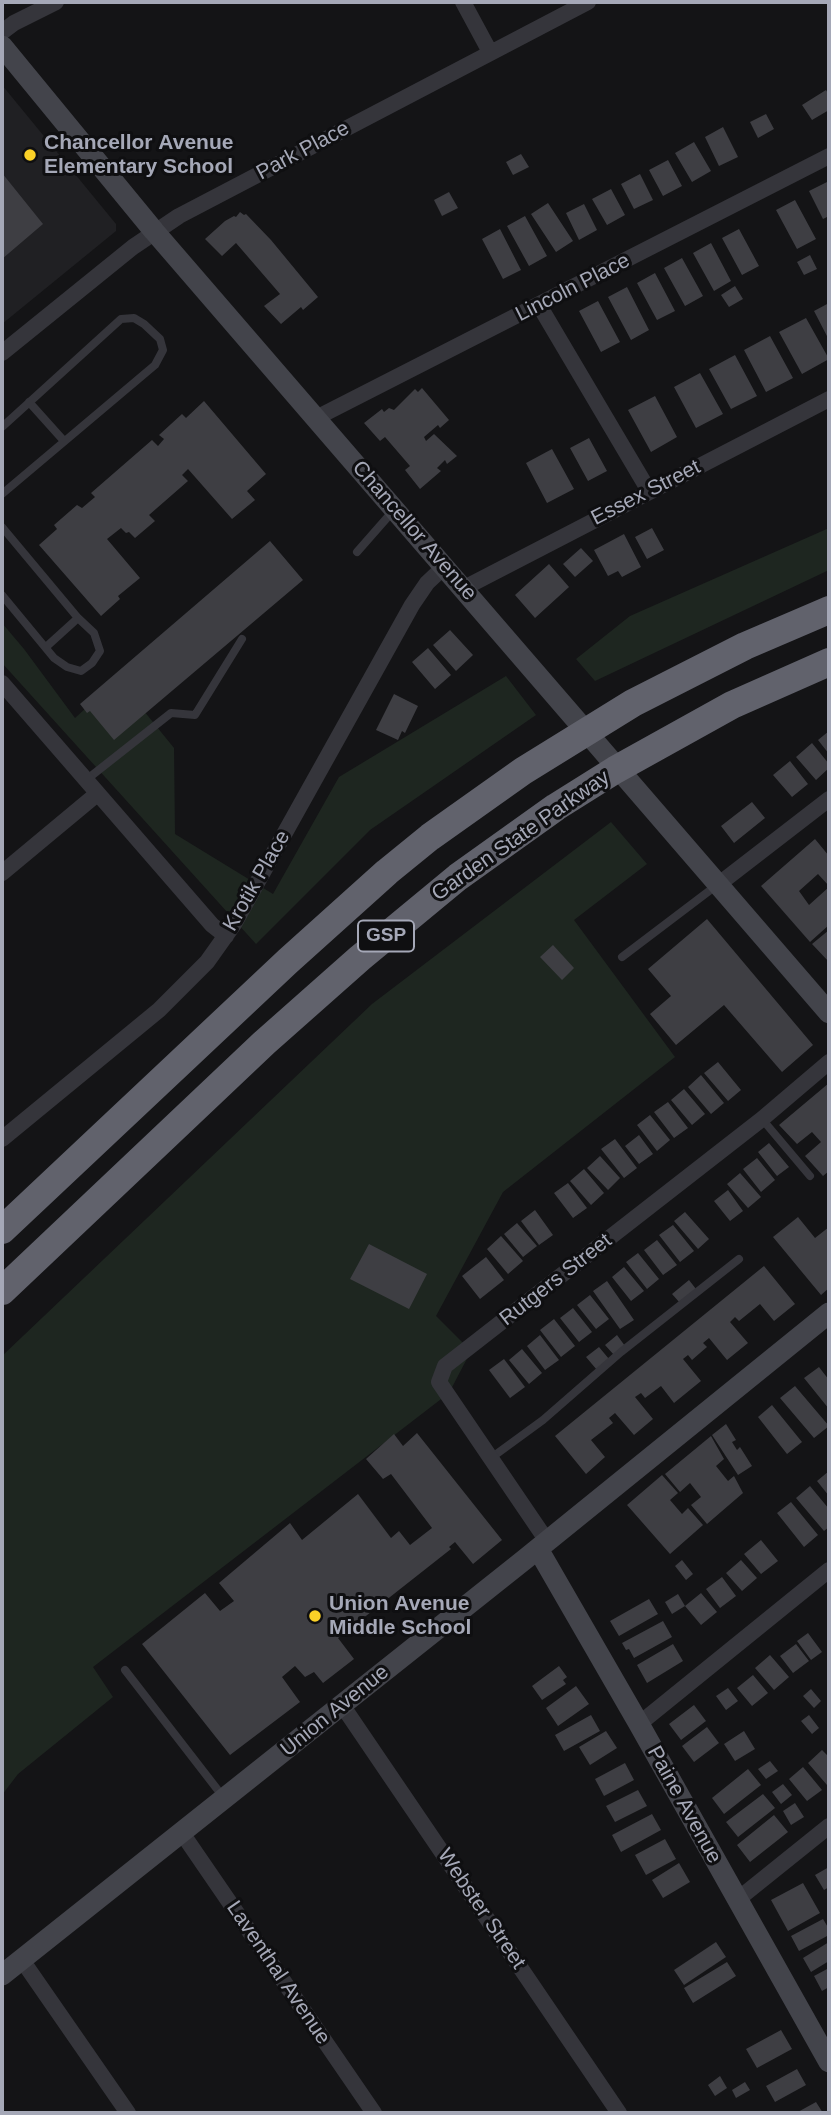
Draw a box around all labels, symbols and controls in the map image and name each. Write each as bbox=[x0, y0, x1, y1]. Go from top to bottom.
street label: Park Place bbox=[252, 116, 354, 186]
place label: Chancellor Avenue Elementary School bbox=[44, 130, 233, 180]
marker: Chancellor Avenue Elementary School bbox=[22, 147, 38, 163]
street label: Lincoln Place bbox=[512, 248, 634, 328]
street label: Essex Street bbox=[587, 455, 705, 531]
street label: Chancellor Avenue bbox=[346, 456, 482, 606]
street label: Garden State Parkway bbox=[427, 765, 615, 907]
street label: Krotik Place bbox=[218, 826, 296, 936]
road number: GSP bbox=[358, 920, 414, 952]
street label: Rutgers Street bbox=[495, 1228, 617, 1332]
place label: Union Avenue Middle School bbox=[329, 1591, 471, 1641]
marker: Union Avenue Middle School bbox=[307, 1608, 323, 1624]
street label: Union Avenue bbox=[276, 1660, 394, 1762]
street label: Paine Avenue bbox=[641, 1742, 727, 1868]
street label: Webster Street bbox=[432, 1844, 530, 1974]
street label: Laventhal Avenue bbox=[221, 1896, 335, 2050]

